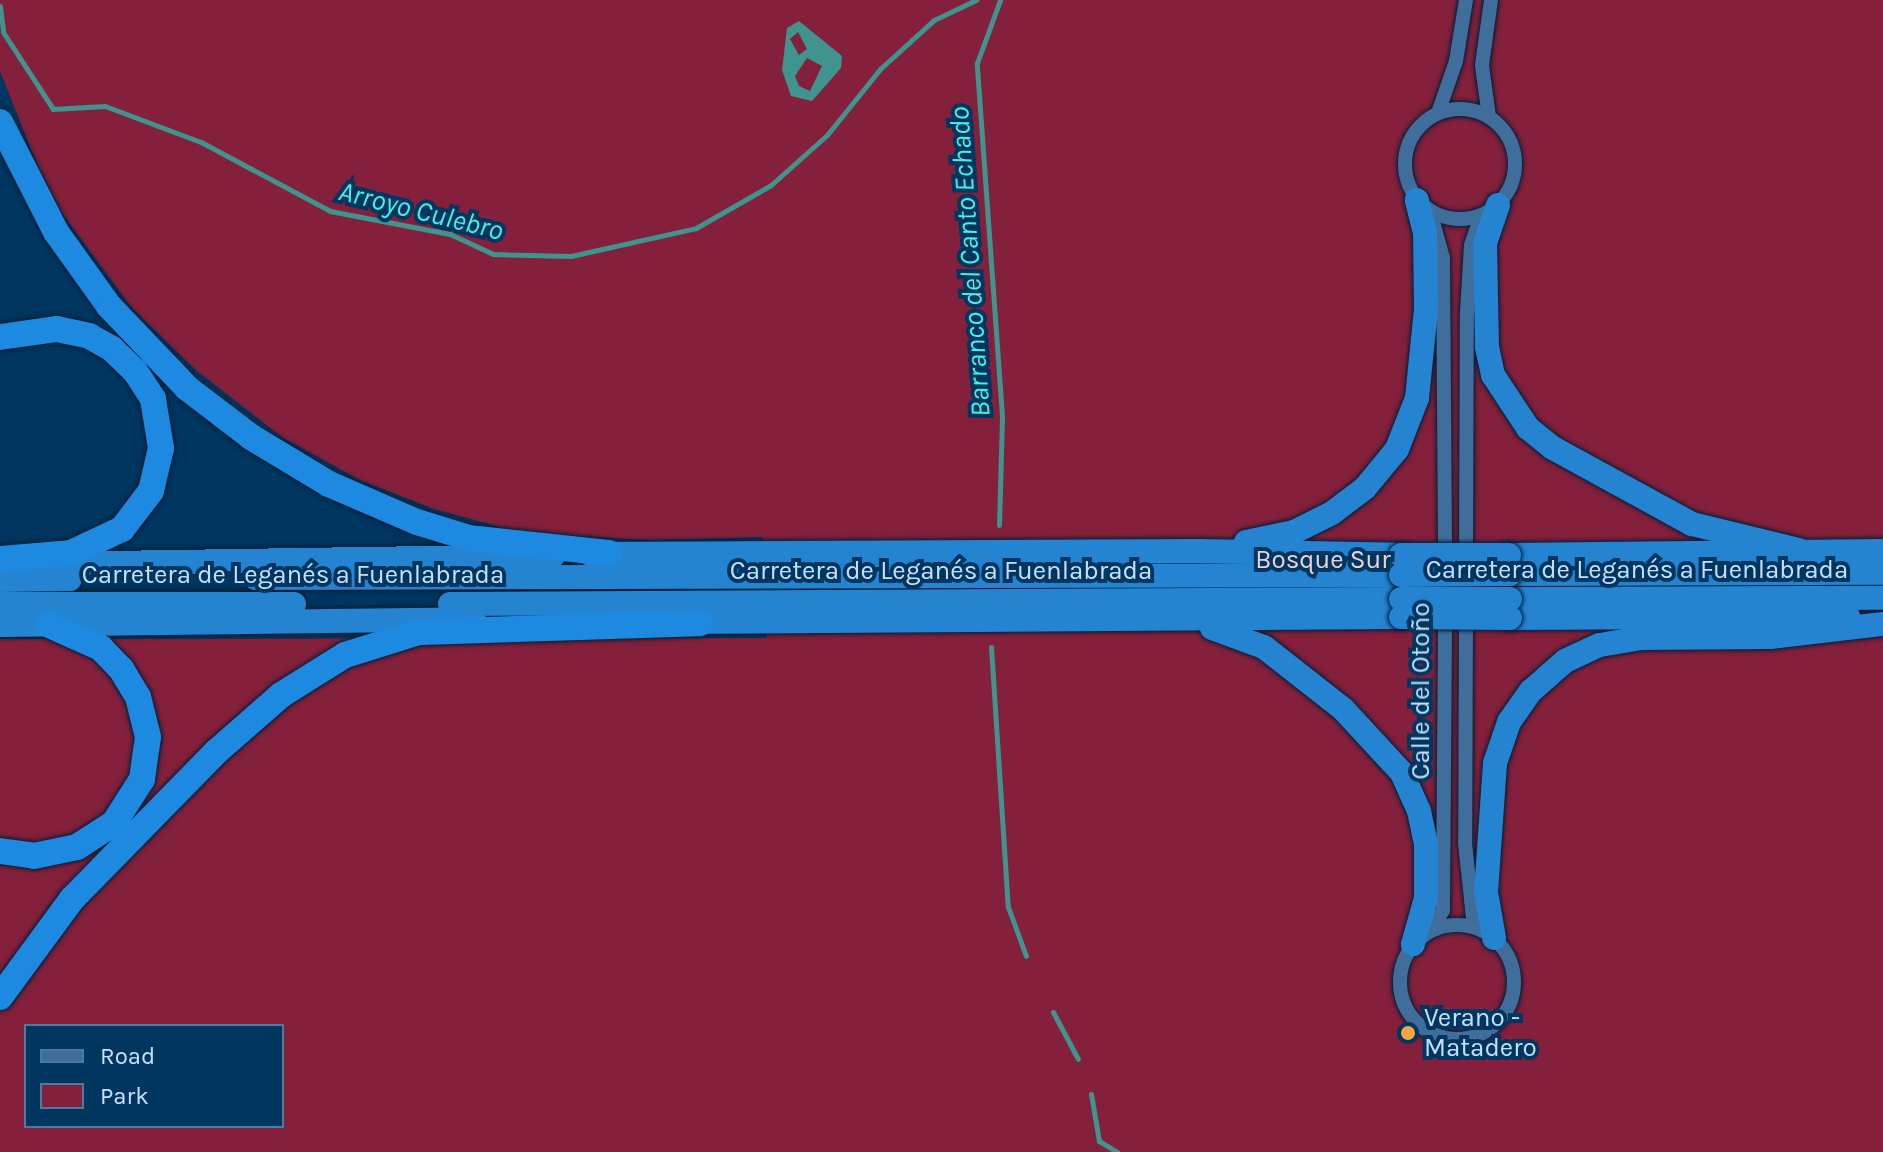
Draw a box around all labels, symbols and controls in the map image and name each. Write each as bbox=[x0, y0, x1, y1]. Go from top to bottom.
water label: Barranco del Canto Echado bbox=[942, 106, 998, 418]
water label: Arroyo Culebro bbox=[335, 174, 507, 248]
park label: Bosque Sur bbox=[1255, 544, 1391, 576]
street label: Carretera de Leganés a Fuenlabrada bbox=[1426, 554, 1848, 586]
street label: Carretera de Leganés a Fuenlabrada bbox=[730, 555, 1152, 587]
street label: Carretera de Leganés a Fuenlabrada bbox=[82, 559, 504, 591]
street label: Calle del Otoño bbox=[1405, 602, 1437, 780]
place label: Verano - Matadero bbox=[1424, 1002, 1537, 1064]
legend bbox=[24, 1024, 284, 1128]
marker: Verano - Matadero bbox=[1399, 1024, 1417, 1042]
text: Road bbox=[100, 1042, 155, 1070]
text: Park bbox=[100, 1082, 149, 1110]

